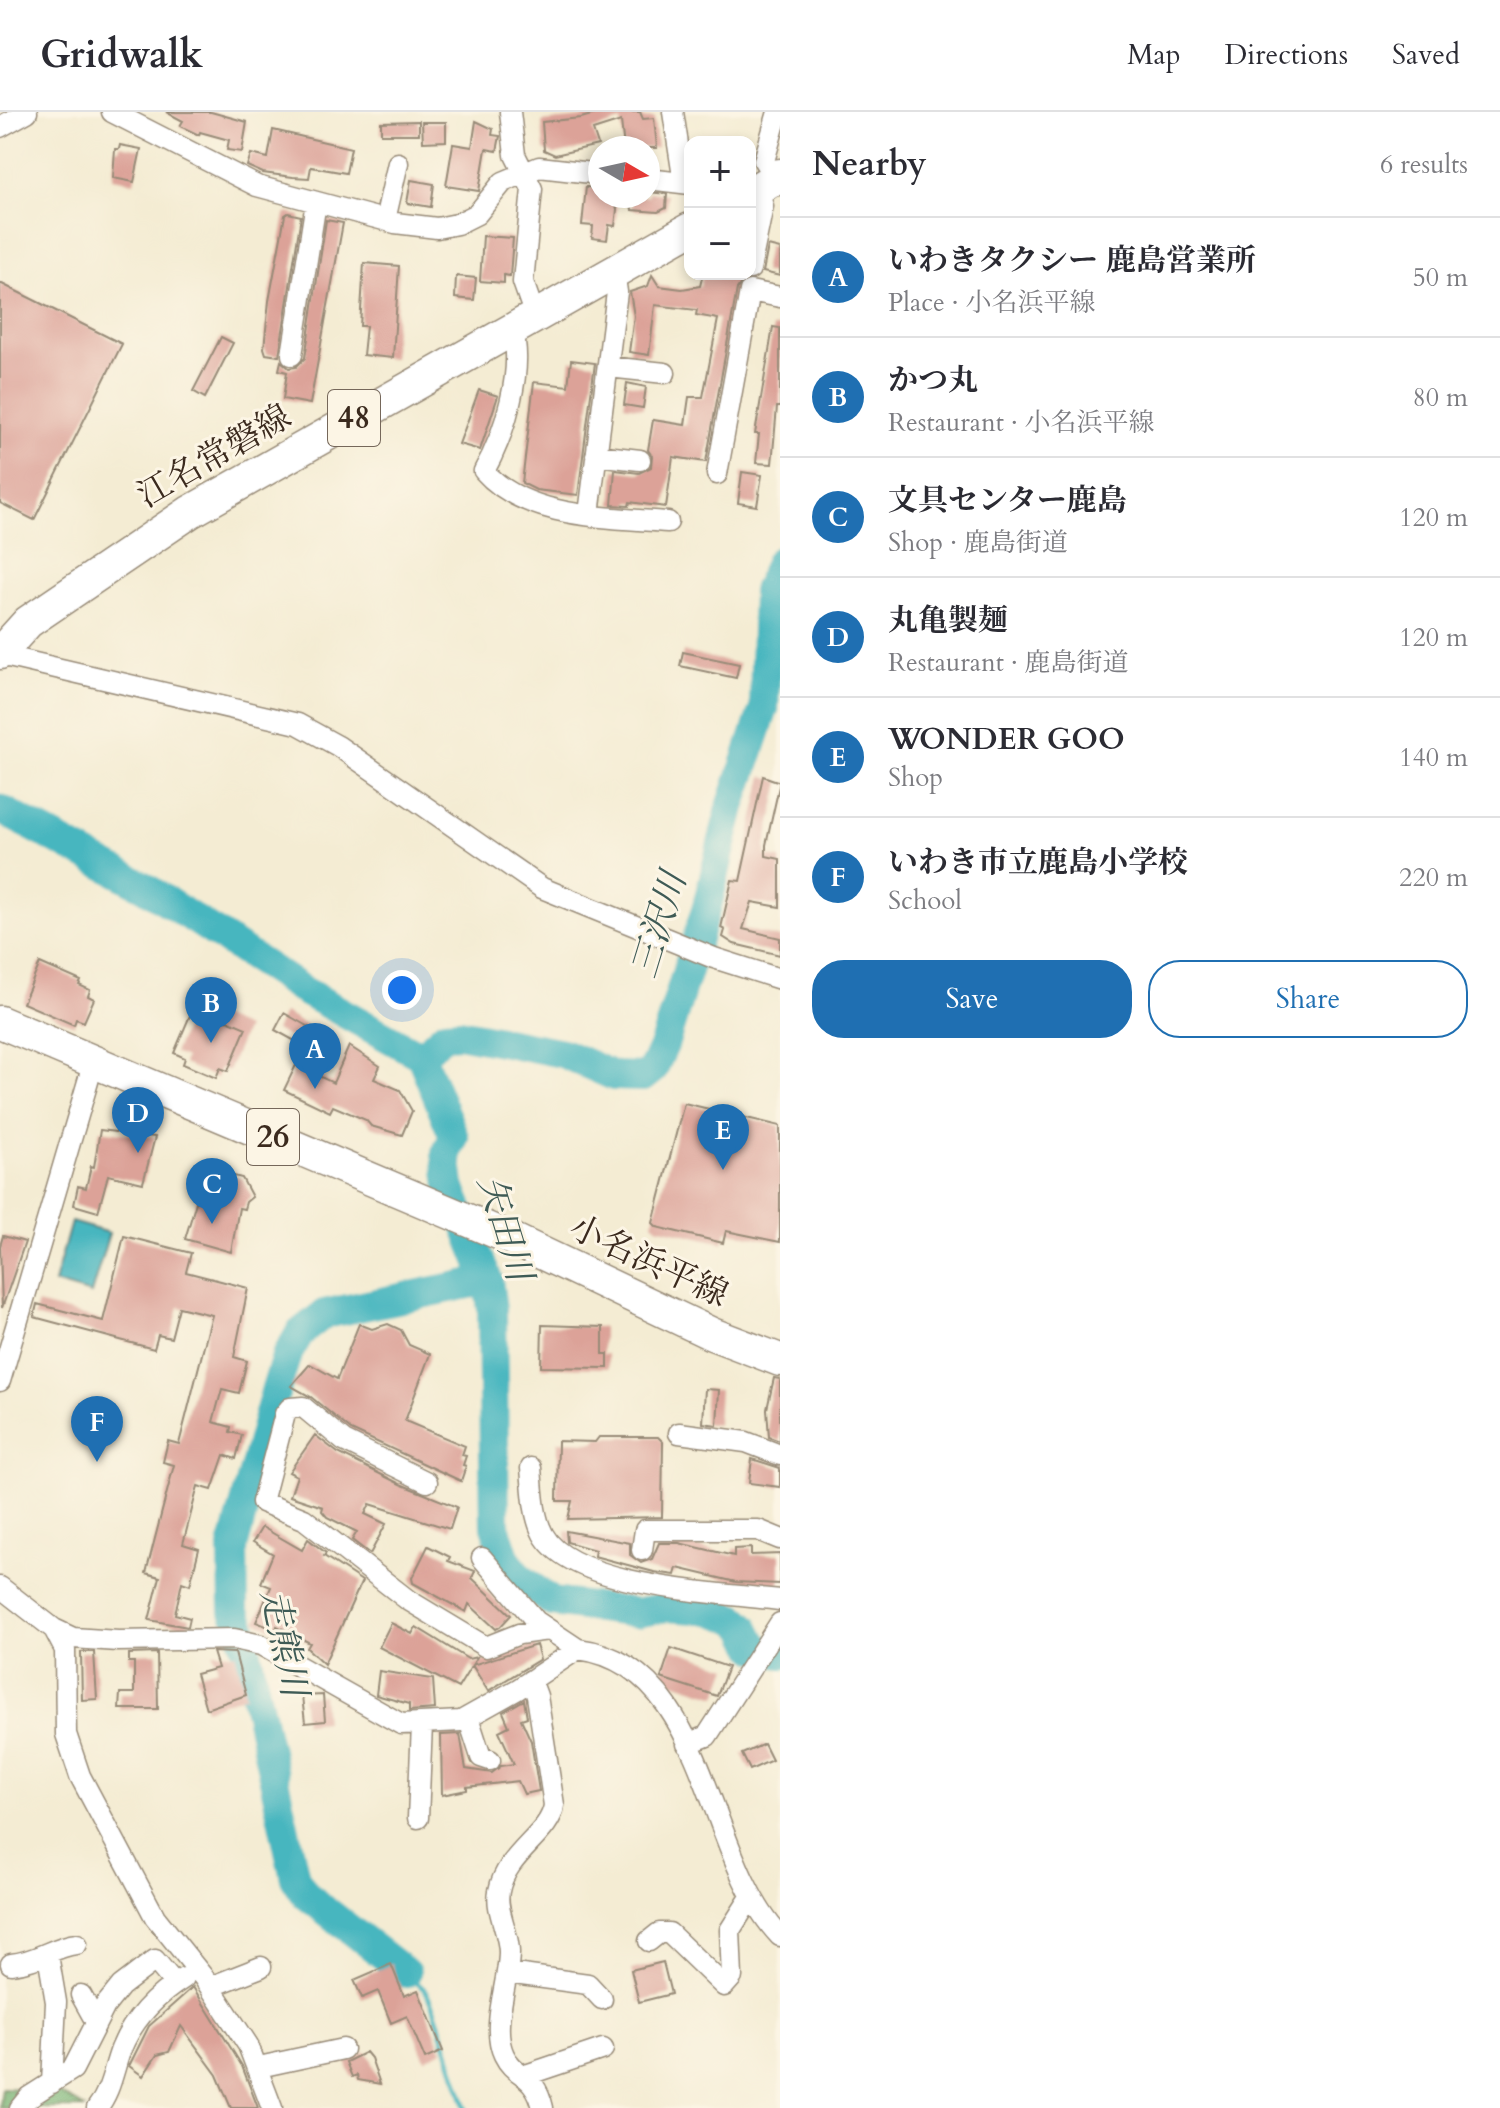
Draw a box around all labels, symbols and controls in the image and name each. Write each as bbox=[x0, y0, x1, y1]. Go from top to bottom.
text: Gridwalk bbox=[40, 29, 203, 81]
text: Map bbox=[1127, 36, 1181, 74]
text: Directions bbox=[1225, 36, 1348, 74]
text: Saved bbox=[1392, 36, 1460, 74]
north arrow bbox=[588, 136, 660, 208]
map controls bbox=[684, 136, 756, 280]
button: + bbox=[684, 136, 756, 208]
text: Nearby bbox=[812, 141, 927, 187]
text: 6 results bbox=[1380, 147, 1468, 182]
button: − bbox=[684, 208, 756, 280]
text: いわきタクシー 鹿島営業所 bbox=[888, 240, 1256, 281]
text: A bbox=[828, 260, 848, 295]
text: 50 m bbox=[1412, 260, 1468, 295]
text: Place · 小名浜平線 bbox=[888, 285, 1095, 320]
text: かつ丸 bbox=[888, 360, 978, 401]
text: B bbox=[829, 380, 847, 415]
text: 80 m bbox=[1412, 380, 1468, 415]
road number: 48 bbox=[328, 390, 380, 446]
street label: 江名常磐線 bbox=[129, 394, 299, 518]
text: Restaurant · 小名浜平線 bbox=[888, 405, 1155, 440]
text: 文具センター鹿島 bbox=[888, 480, 1127, 521]
text: C bbox=[828, 500, 848, 535]
text: 120 m bbox=[1399, 500, 1468, 535]
text: Shop · 鹿島街道 bbox=[888, 525, 1068, 560]
text: 丸亀製麺 bbox=[888, 600, 1008, 641]
text: D bbox=[827, 620, 849, 655]
text: 120 m bbox=[1399, 620, 1468, 655]
text: Restaurant · 鹿島街道 bbox=[888, 645, 1129, 680]
text: WONDER GOO bbox=[888, 719, 1125, 760]
text: E bbox=[830, 740, 846, 775]
text: 140 m bbox=[1399, 740, 1468, 775]
text: Shop bbox=[888, 760, 943, 795]
text: いわき市立鹿島小学校 bbox=[888, 842, 1188, 883]
text: F bbox=[830, 860, 846, 895]
text: 220 m bbox=[1399, 860, 1468, 895]
water label: 三沢川 bbox=[620, 862, 699, 984]
text: School bbox=[888, 883, 962, 918]
button: Save bbox=[812, 960, 1132, 1038]
button: Share bbox=[1148, 960, 1468, 1038]
your location bbox=[382, 970, 422, 1010]
pin: B bbox=[185, 977, 237, 1043]
pin: A bbox=[289, 1023, 341, 1089]
pin: D bbox=[112, 1087, 164, 1153]
pin: E bbox=[697, 1104, 749, 1170]
road number: 26 bbox=[247, 1109, 299, 1165]
pin: C bbox=[186, 1158, 238, 1224]
water label: 矢田川 bbox=[466, 1169, 545, 1291]
street label: 小名浜平線 bbox=[562, 1204, 736, 1318]
pin: F bbox=[71, 1396, 123, 1462]
water label: 走熊川 bbox=[249, 1585, 320, 1705]

